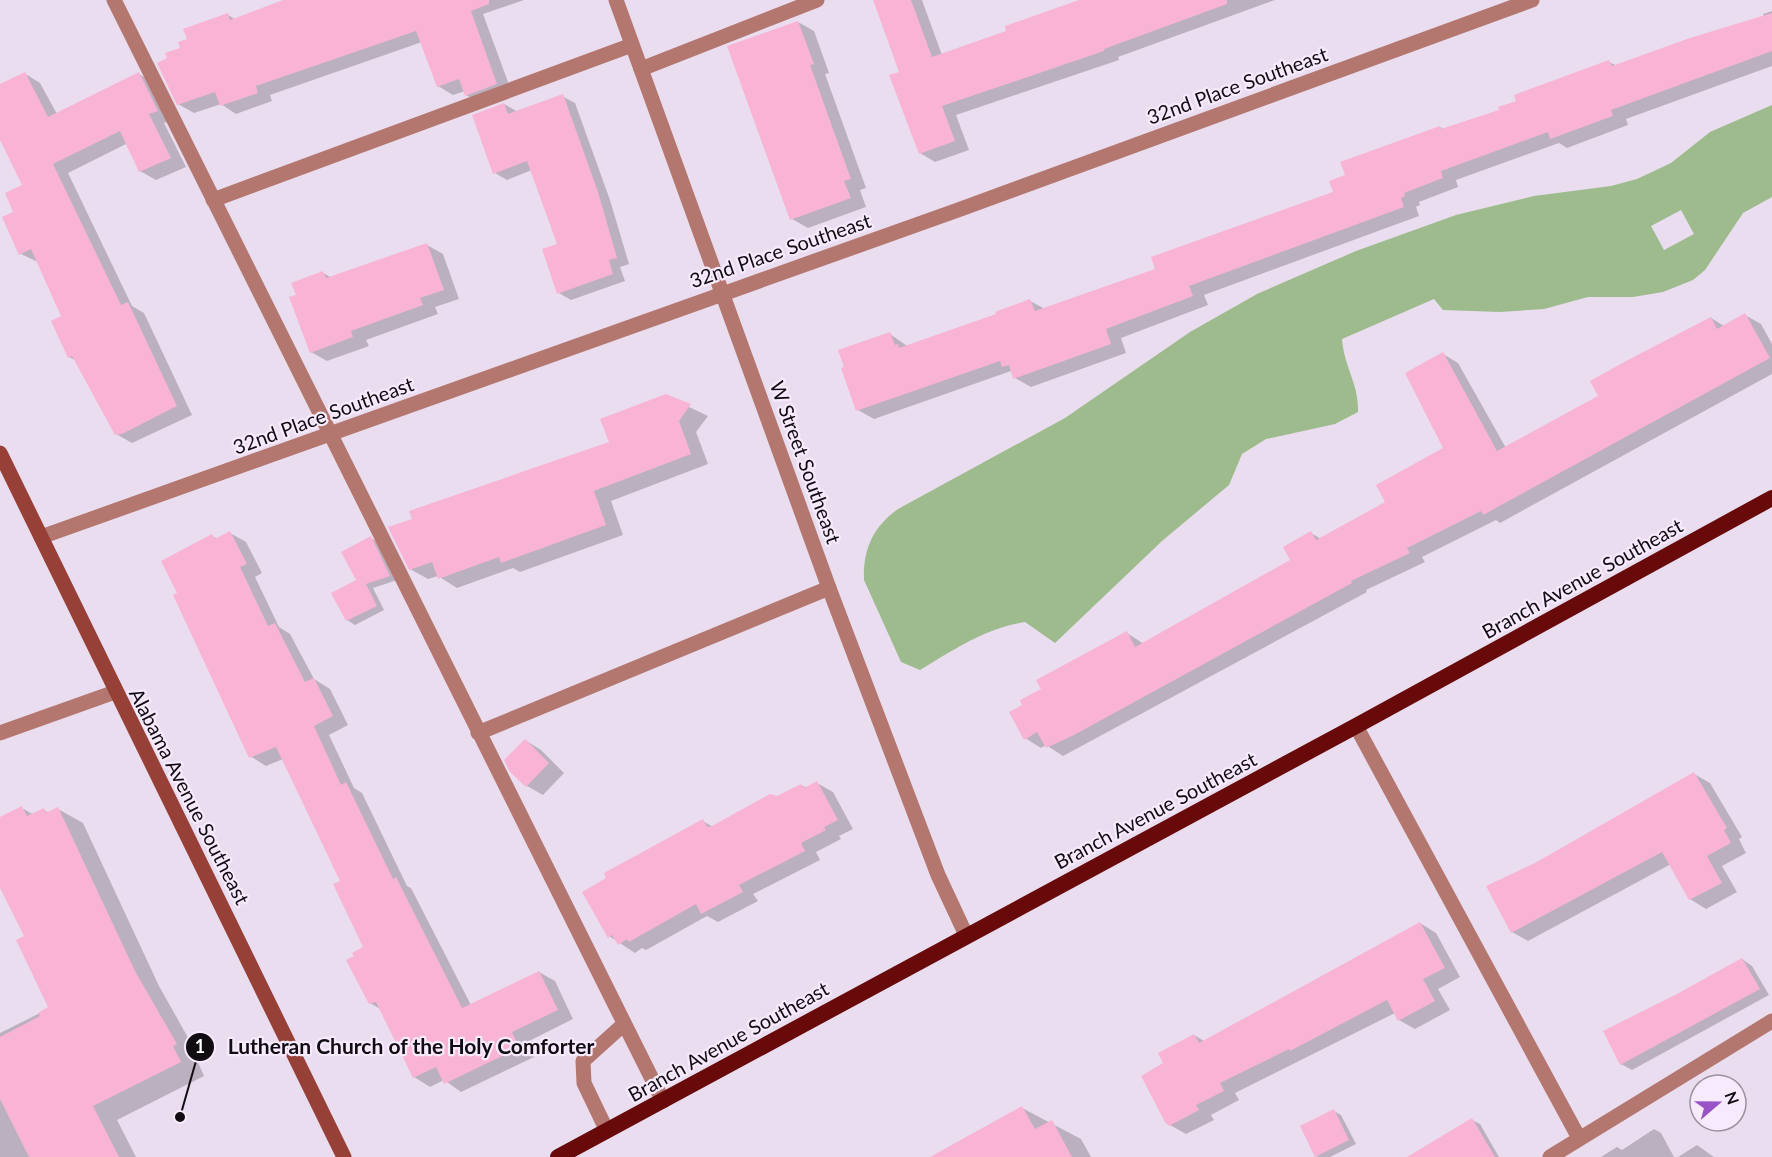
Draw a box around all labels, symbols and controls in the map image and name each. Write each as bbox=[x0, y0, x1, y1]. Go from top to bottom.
street label: 32nd Place Southeast bbox=[1143, 41, 1331, 129]
street label: 32nd Place Southeast bbox=[686, 208, 874, 292]
street label: 32nd Place Southeast bbox=[229, 371, 417, 459]
street label: W Street Southeast bbox=[765, 377, 847, 547]
street label: Branch Avenue Southeast bbox=[1478, 513, 1686, 643]
street label: Alabama Avenue Southeast bbox=[125, 684, 255, 908]
street label: Branch Avenue Southeast bbox=[1050, 747, 1260, 873]
street label: Branch Avenue Southeast bbox=[624, 976, 832, 1106]
callout: Lutheran Church of the Holy Comforter bbox=[185, 1028, 607, 1067]
text: Lutheran Church of the Holy Comforter bbox=[228, 1033, 594, 1058]
text: 1 bbox=[195, 1035, 205, 1057]
north arrow bbox=[1688, 1073, 1748, 1133]
text: N bbox=[1722, 1089, 1744, 1107]

